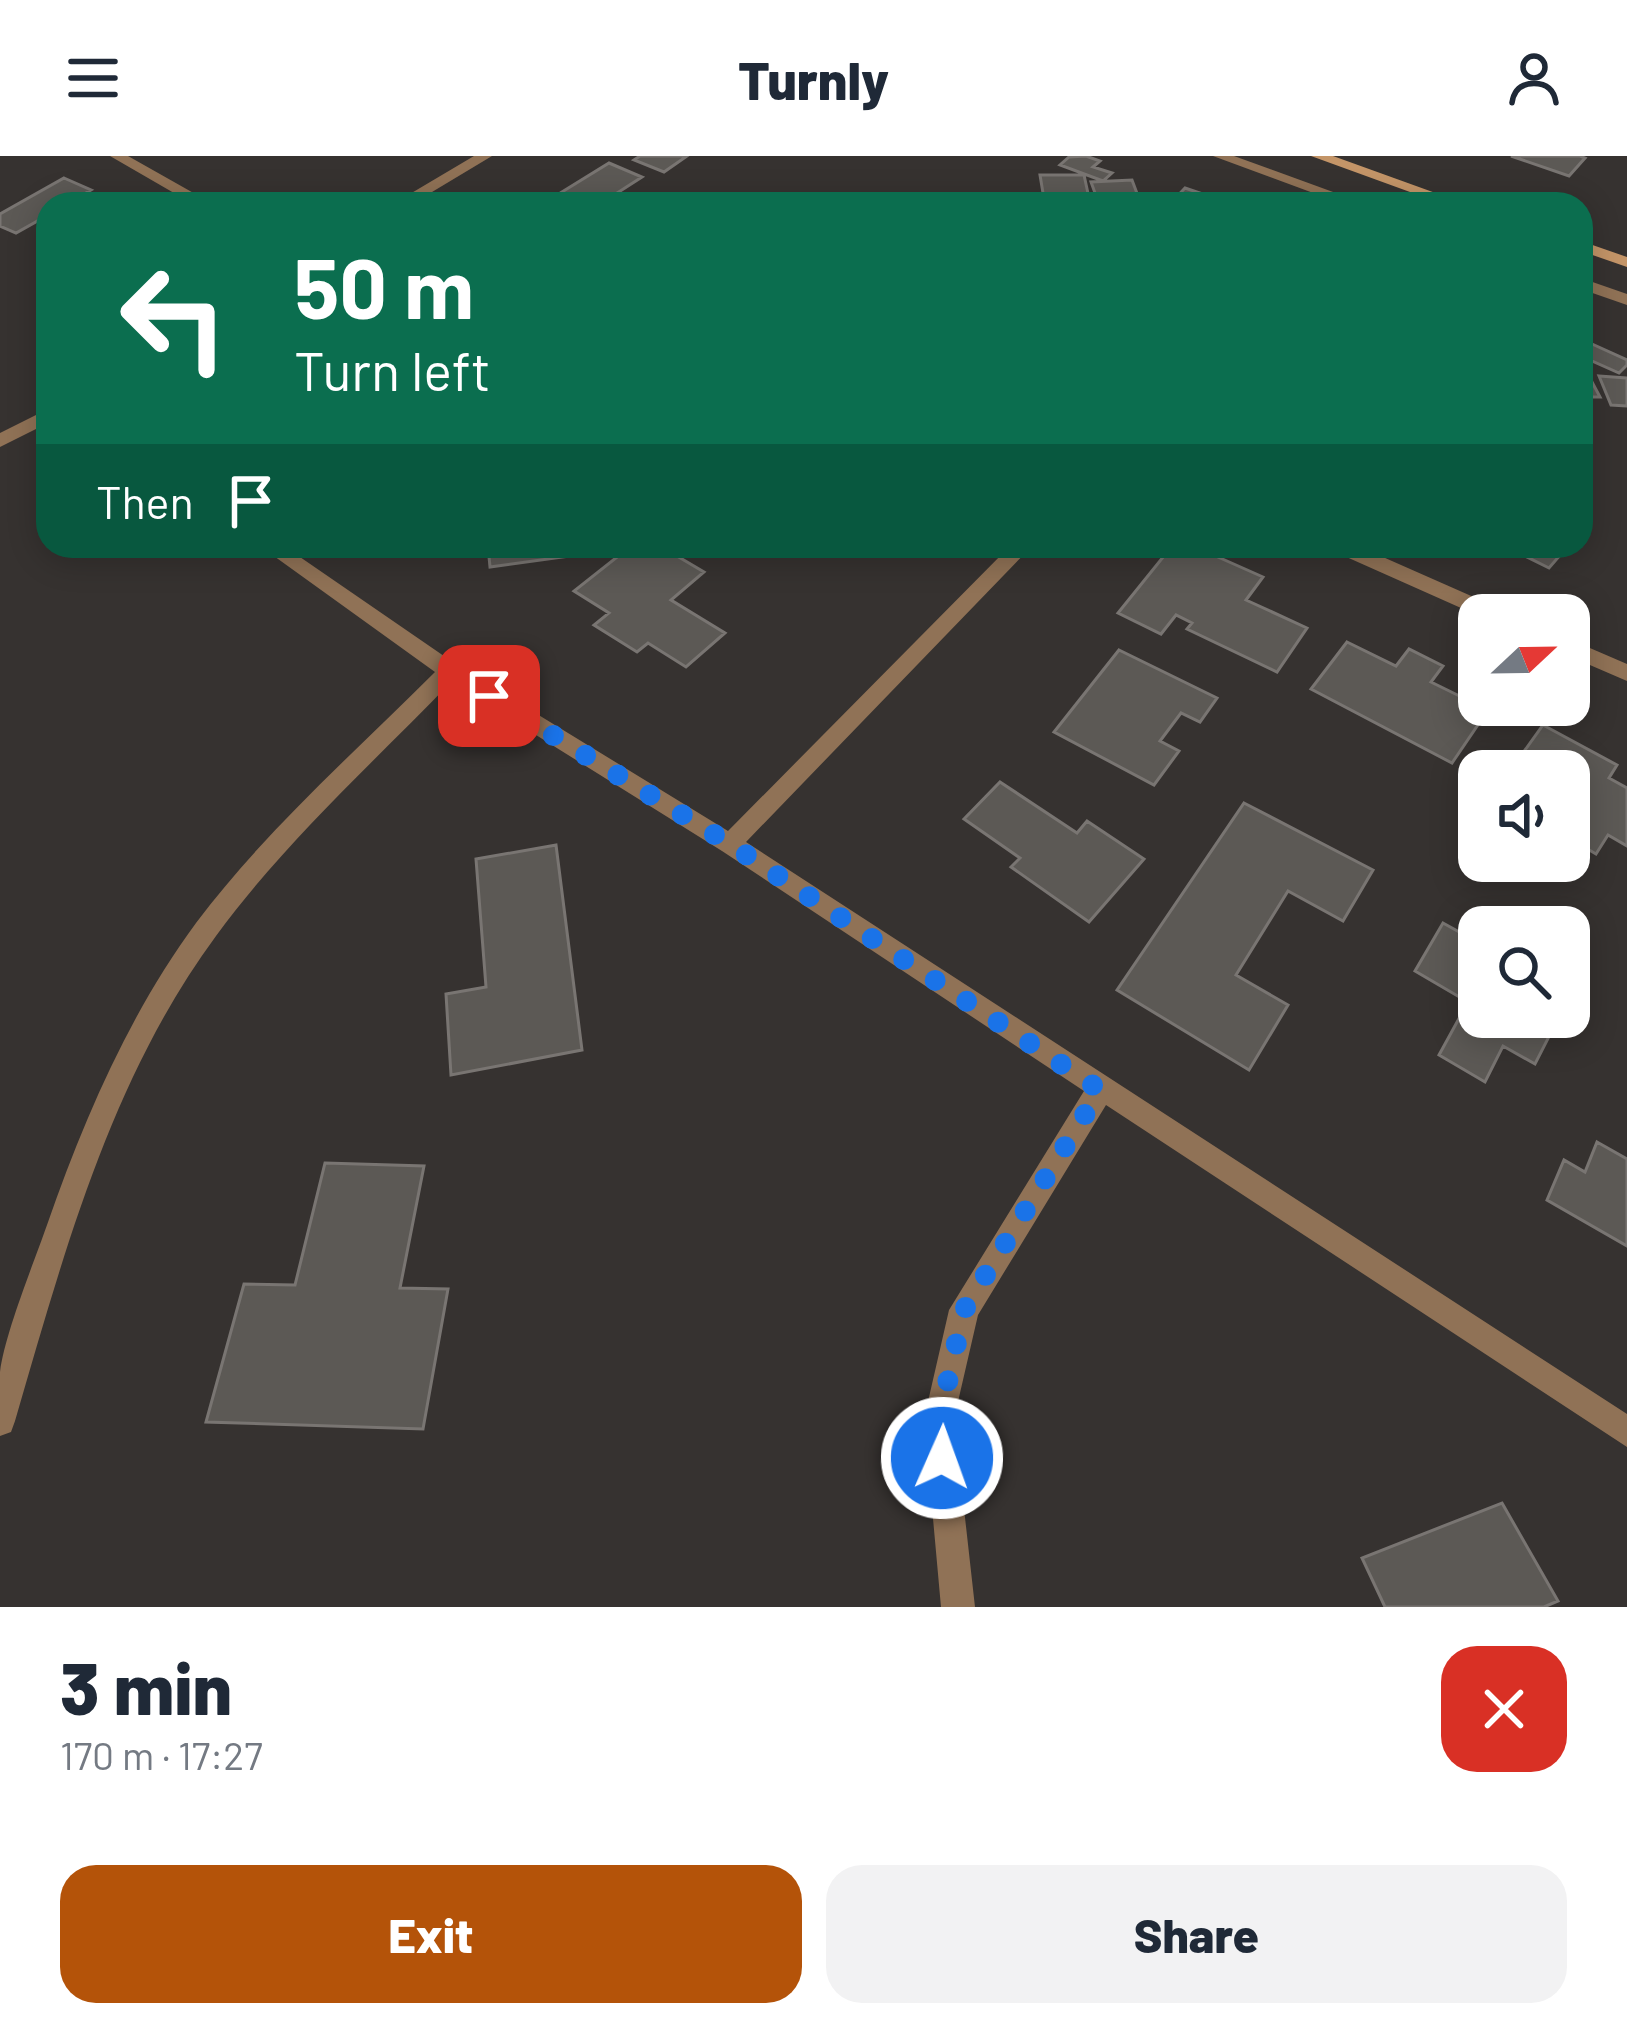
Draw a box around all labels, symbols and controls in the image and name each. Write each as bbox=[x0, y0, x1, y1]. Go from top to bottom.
icon: menu bbox=[60, 45, 126, 111]
icon: person bbox=[1501, 45, 1567, 111]
text: Turnly bbox=[738, 46, 889, 111]
text: 50 m bbox=[294, 235, 474, 336]
icon: left bbox=[96, 240, 252, 396]
text: Turn left bbox=[294, 337, 491, 402]
icon: arrive bbox=[218, 468, 284, 534]
text: Then bbox=[96, 474, 194, 528]
north arrow bbox=[1458, 594, 1590, 726]
map controls bbox=[1458, 594, 1590, 1038]
pin bbox=[438, 645, 540, 747]
icon: arrive bbox=[456, 663, 522, 729]
button: sound bbox=[1458, 750, 1590, 882]
button: search bbox=[1458, 906, 1590, 1038]
position arrow bbox=[879, 1395, 1005, 1521]
text: 3 min bbox=[60, 1643, 232, 1729]
button: close bbox=[1441, 1646, 1567, 1772]
text: 170 m · 17:27 bbox=[60, 1731, 263, 1778]
button: Exit bbox=[60, 1865, 802, 2003]
button: Share bbox=[826, 1865, 1567, 2003]

